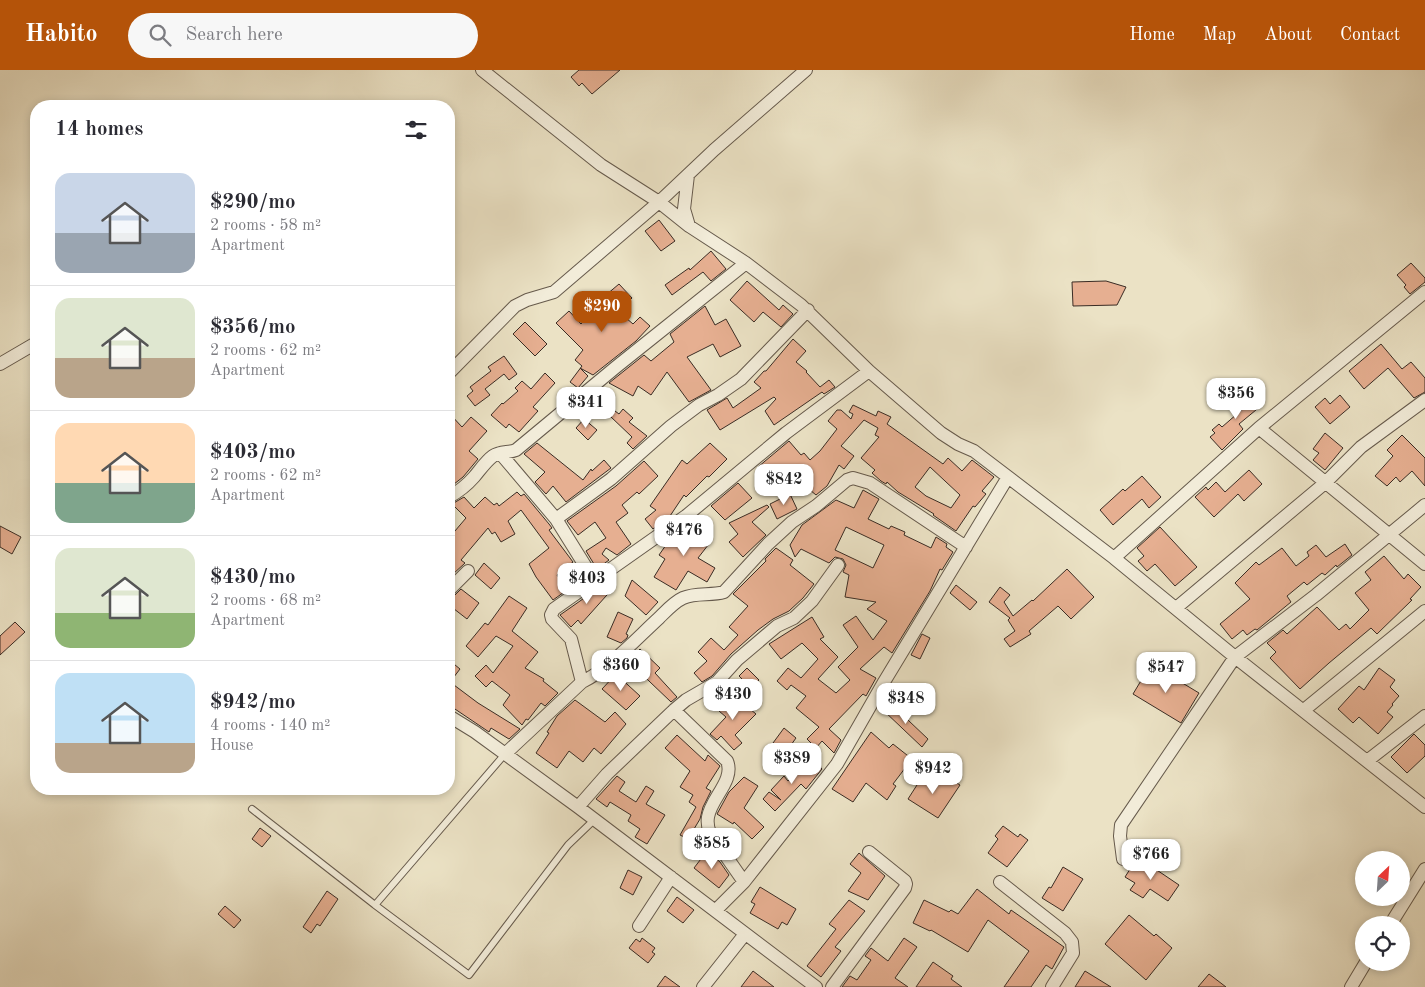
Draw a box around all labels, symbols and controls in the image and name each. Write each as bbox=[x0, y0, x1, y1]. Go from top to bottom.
search box bbox=[128, 13, 478, 58]
icon: search bbox=[146, 21, 174, 49]
text: Habito bbox=[25, 23, 98, 47]
text: Search here bbox=[186, 26, 283, 45]
text: Home bbox=[1129, 26, 1175, 44]
text: Map bbox=[1203, 26, 1236, 44]
text: About bbox=[1264, 26, 1312, 44]
text: Contact bbox=[1340, 26, 1400, 44]
icon: filters bbox=[402, 116, 430, 144]
text: 14 homes bbox=[55, 119, 143, 140]
text: $290/mo bbox=[210, 192, 296, 213]
icon: home bbox=[95, 193, 155, 253]
text: 2 rooms · 58 m² bbox=[210, 218, 321, 234]
text: Apartment bbox=[210, 238, 285, 254]
pin: $290 bbox=[572, 290, 632, 333]
text: $290 bbox=[583, 299, 621, 315]
text: $356/mo bbox=[210, 317, 296, 338]
icon: home bbox=[95, 318, 155, 378]
text: 2 rooms · 62 m² bbox=[210, 343, 321, 359]
text: Apartment bbox=[210, 363, 285, 379]
pin: $356 bbox=[1206, 378, 1266, 420]
pin: $341 bbox=[556, 386, 616, 429]
text: $356 bbox=[1217, 386, 1255, 402]
text: $341 bbox=[567, 395, 605, 411]
text: $403/mo bbox=[210, 442, 296, 463]
icon: home bbox=[95, 443, 155, 503]
pin: $842 bbox=[754, 464, 814, 506]
text: 2 rooms · 62 m² bbox=[210, 468, 321, 484]
text: $842 bbox=[765, 472, 803, 488]
text: Apartment bbox=[210, 488, 285, 504]
pin: $476 bbox=[654, 514, 714, 557]
text: $476 bbox=[665, 523, 703, 539]
pin: $403 bbox=[557, 562, 617, 605]
text: $430/mo bbox=[210, 567, 296, 588]
icon: home bbox=[95, 568, 155, 628]
text: $403 bbox=[568, 571, 606, 587]
text: 2 rooms · 68 m² bbox=[210, 593, 321, 609]
text: Apartment bbox=[210, 613, 285, 629]
pin: $360 bbox=[591, 650, 651, 692]
pin: $547 bbox=[1136, 652, 1196, 694]
text: $360 bbox=[602, 658, 640, 674]
text: $547 bbox=[1147, 660, 1185, 676]
pin: $430 bbox=[703, 678, 763, 721]
pin: $348 bbox=[876, 682, 936, 725]
text: $430 bbox=[714, 687, 752, 703]
text: $348 bbox=[887, 691, 925, 707]
text: $942/mo bbox=[210, 692, 296, 713]
icon: home bbox=[95, 693, 155, 753]
text: 4 rooms · 140 m² bbox=[210, 718, 330, 734]
text: House bbox=[210, 738, 253, 754]
pin: $389 bbox=[762, 742, 822, 785]
text: $389 bbox=[773, 751, 811, 767]
pin: $942 bbox=[903, 752, 963, 795]
text: $942 bbox=[914, 761, 952, 777]
pin: $585 bbox=[682, 828, 742, 870]
text: $585 bbox=[693, 836, 731, 852]
pin: $766 bbox=[1121, 838, 1181, 881]
text: $766 bbox=[1132, 847, 1170, 863]
north arrow bbox=[1355, 851, 1410, 906]
map controls bbox=[1355, 851, 1410, 971]
button: locate bbox=[1355, 916, 1410, 971]

